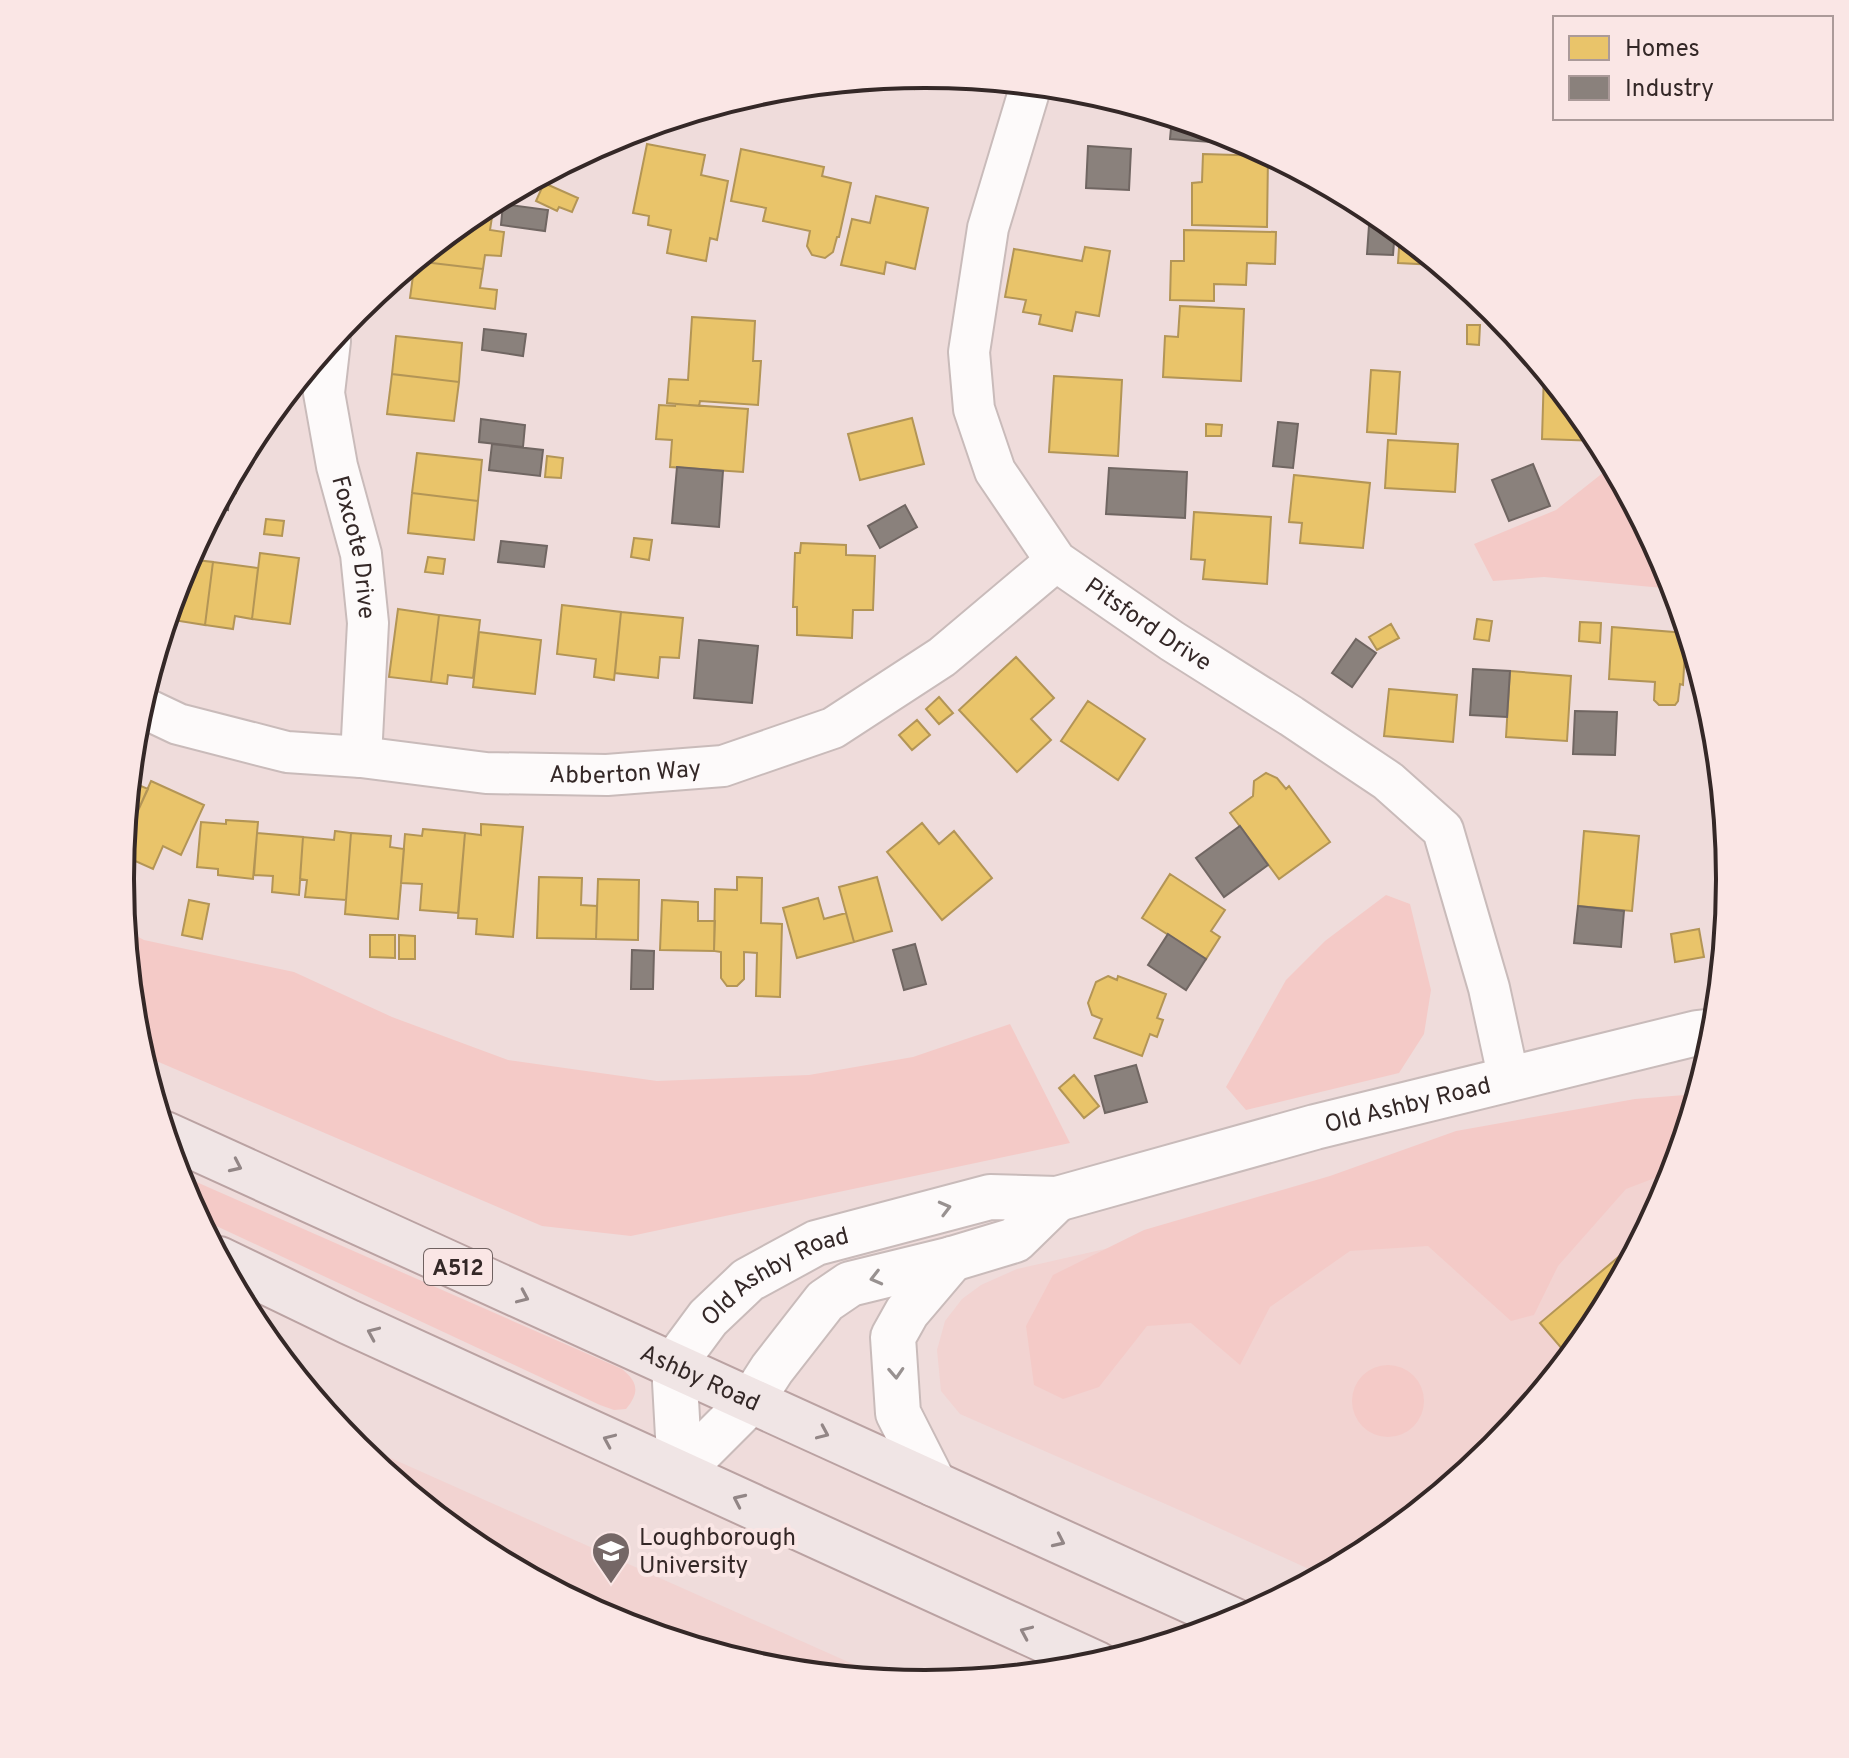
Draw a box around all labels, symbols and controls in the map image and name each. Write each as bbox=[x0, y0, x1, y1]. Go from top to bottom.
legend bbox=[1553, 16, 1833, 120]
text: Homes bbox=[1625, 35, 1700, 65]
text: Industry bbox=[1625, 75, 1714, 105]
street label: Foxcote Drive bbox=[323, 473, 381, 621]
street label: Pitsford Drive bbox=[1078, 572, 1216, 679]
street label: Abberton Way bbox=[549, 755, 702, 792]
street label: Old Ashby Road bbox=[1322, 1071, 1494, 1141]
one-way arrow bbox=[227, 1156, 242, 1172]
one-way arrow bbox=[938, 1201, 952, 1218]
street label: Old Ashby Road bbox=[696, 1222, 852, 1333]
road number: A512 bbox=[424, 1249, 492, 1285]
one-way arrow bbox=[870, 1269, 884, 1286]
one-way arrow bbox=[515, 1287, 529, 1303]
one-way arrow bbox=[366, 1326, 381, 1342]
street label: Ashby Road bbox=[635, 1339, 764, 1420]
one-way arrow bbox=[887, 1367, 904, 1380]
one-way arrow bbox=[814, 1423, 829, 1439]
one-way arrow bbox=[603, 1434, 618, 1450]
one-way arrow bbox=[732, 1494, 747, 1510]
place label: Loughborough University bbox=[639, 1524, 796, 1582]
school or university icon: Loughborough University bbox=[590, 1530, 632, 1585]
one-way arrow bbox=[1051, 1531, 1065, 1547]
one-way arrow bbox=[1020, 1625, 1034, 1641]

